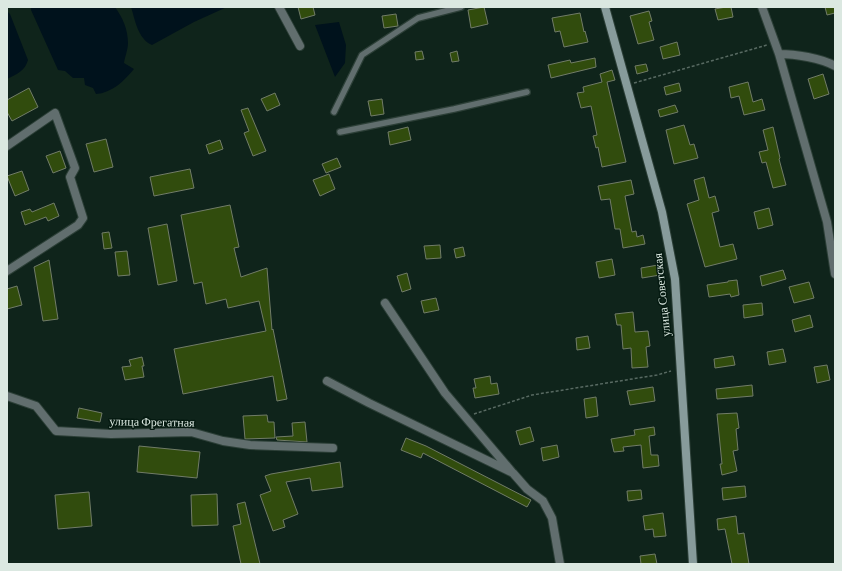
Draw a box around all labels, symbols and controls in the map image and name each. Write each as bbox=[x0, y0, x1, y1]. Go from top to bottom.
street label: улица Советская bbox=[651, 252, 673, 338]
street label: улица Фрегатная bbox=[109, 414, 195, 430]

